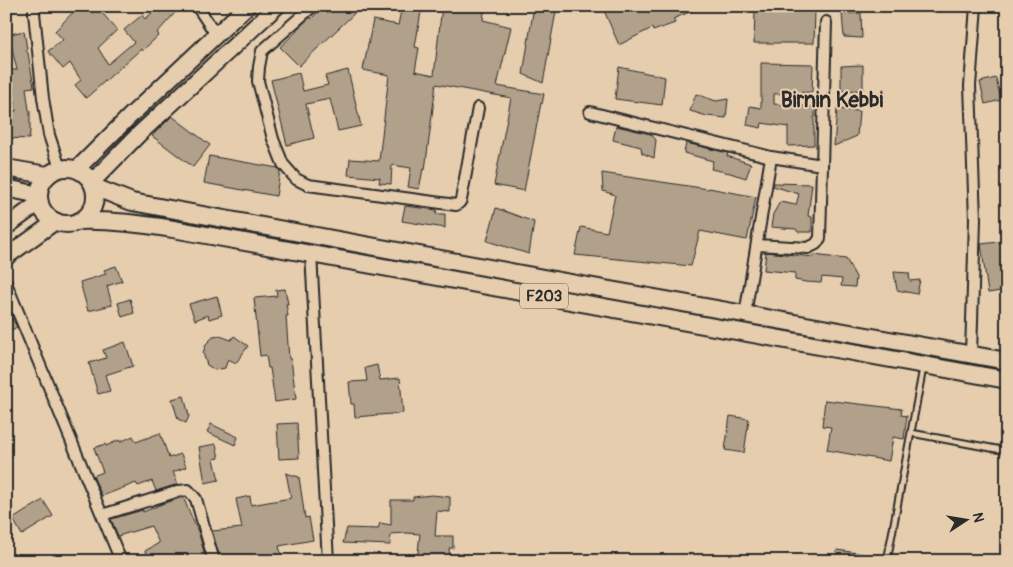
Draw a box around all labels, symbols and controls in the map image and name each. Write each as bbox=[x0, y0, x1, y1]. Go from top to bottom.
district label: Birnin Kebbi bbox=[781, 87, 883, 114]
road number: F203 bbox=[520, 284, 568, 308]
north arrow bbox=[940, 494, 990, 544]
text: N bbox=[969, 511, 988, 524]

